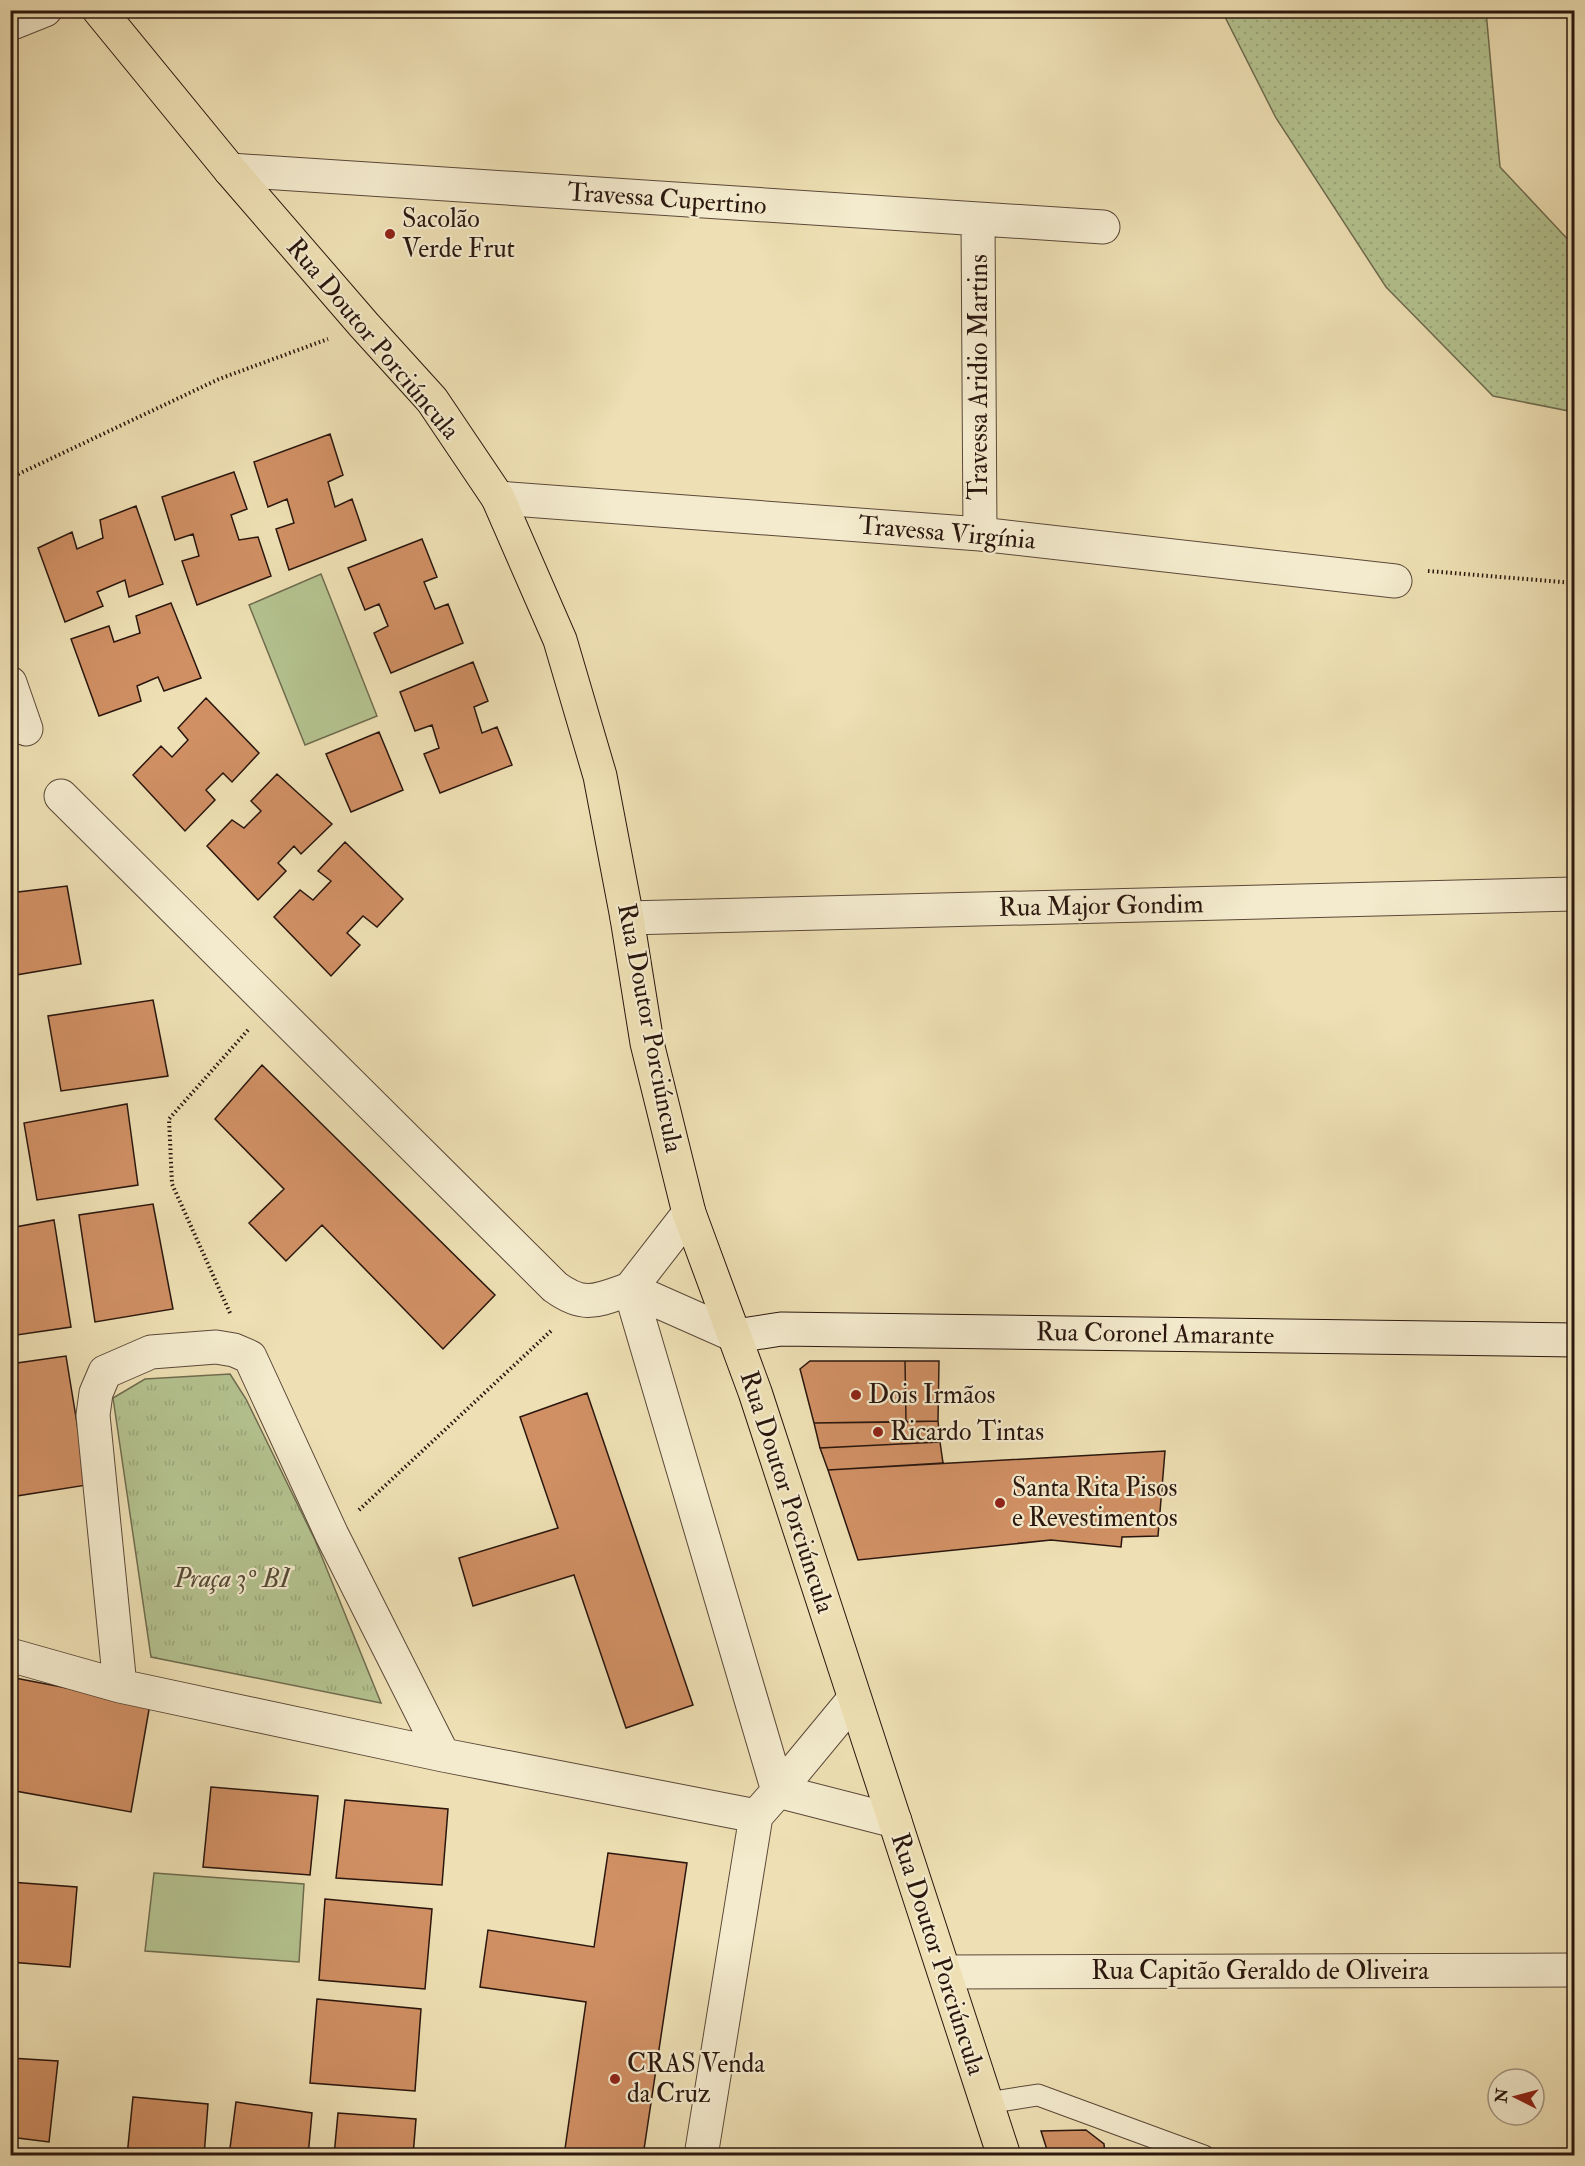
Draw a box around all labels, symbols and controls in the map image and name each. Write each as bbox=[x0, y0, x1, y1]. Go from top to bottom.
street label: Travessa Cupertino bbox=[566, 176, 768, 223]
place label: Sacolão Verde Frut bbox=[402, 203, 515, 265]
marker: Sacolão Verde Frut bbox=[383, 227, 397, 241]
street label: Rua Doutor Porciúncula bbox=[279, 232, 467, 446]
street label: Travessa Aridio Martins bbox=[963, 254, 995, 500]
street label: Travessa Virgínia bbox=[857, 509, 1037, 557]
street label: Rua Major Gondim bbox=[998, 888, 1204, 924]
street label: Rua Doutor Porciúncula bbox=[610, 901, 690, 1156]
street label: Rua Coronel Amarante bbox=[1036, 1316, 1275, 1352]
street label: Rua Doutor Porciúncula bbox=[733, 1367, 841, 1618]
place label: Dois Irmãos bbox=[868, 1379, 995, 1411]
marker: Dois Irmãos bbox=[849, 1388, 863, 1402]
place label: Ricardo Tintas bbox=[890, 1416, 1044, 1448]
marker: Ricardo Tintas bbox=[871, 1425, 885, 1439]
place label: Santa Rita Pisos e Revestimentos bbox=[1012, 1472, 1178, 1534]
marker: Santa Rita Pisos e Revestimentos bbox=[993, 1496, 1007, 1510]
park label: Praça 3º BI bbox=[173, 1563, 293, 1595]
street label: Rua Doutor Porciúncula bbox=[884, 1829, 992, 2080]
street label: Rua Capitão Geraldo de Oliveira bbox=[1091, 1955, 1429, 1988]
place label: CRAS Venda da Cruz bbox=[627, 2048, 765, 2110]
north arrow bbox=[1486, 2067, 1546, 2127]
marker: CRAS Venda da Cruz bbox=[608, 2072, 622, 2086]
text: N bbox=[1491, 2087, 1513, 2105]

